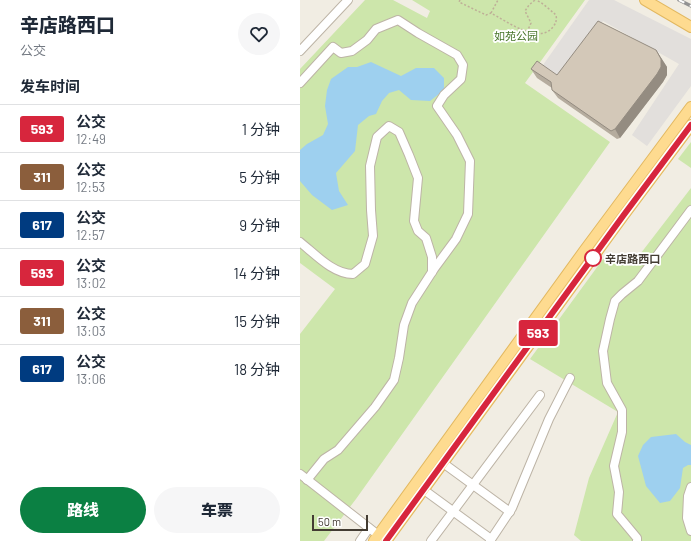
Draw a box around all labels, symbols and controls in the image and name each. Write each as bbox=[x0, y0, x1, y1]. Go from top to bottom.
text: 辛店路西口 bbox=[20, 13, 115, 36]
button: heart bbox=[238, 13, 280, 55]
park label: 如苑公园 bbox=[494, 29, 538, 42]
text: 公交 bbox=[20, 42, 46, 58]
text: 发车时间 bbox=[20, 77, 80, 95]
text: 公交 bbox=[76, 112, 106, 130]
text: 593 bbox=[31, 120, 53, 137]
text: 1 分钟 bbox=[242, 120, 280, 138]
text: 12:49 bbox=[76, 131, 106, 147]
text: 公交 bbox=[76, 160, 106, 178]
text: 311 bbox=[33, 168, 51, 185]
text: 5 分钟 bbox=[239, 168, 280, 186]
text: 12:53 bbox=[76, 179, 105, 195]
text: 公交 bbox=[76, 208, 106, 226]
text: 617 bbox=[32, 216, 52, 233]
text: 9 分钟 bbox=[239, 216, 280, 234]
text: 12:57 bbox=[76, 227, 105, 243]
marker: 辛店路西口 bbox=[584, 249, 602, 267]
place label: 辛店路西口 bbox=[605, 252, 660, 265]
text: 公交 bbox=[76, 256, 106, 274]
text: 593 bbox=[31, 264, 53, 281]
text: 14 分钟 bbox=[233, 264, 280, 282]
text: 13:02 bbox=[76, 275, 106, 291]
text: 公交 bbox=[76, 304, 106, 322]
text: 311 bbox=[33, 312, 51, 329]
text: 15 分钟 bbox=[234, 312, 280, 330]
line badge: 593 bbox=[515, 320, 561, 346]
text: 13:03 bbox=[76, 323, 106, 339]
text: 593 bbox=[527, 324, 549, 341]
text: 公交 bbox=[76, 352, 106, 370]
text: 617 bbox=[32, 360, 52, 377]
text: 18 分钟 bbox=[234, 360, 280, 378]
text: 13:06 bbox=[76, 371, 106, 387]
button: 路线 bbox=[20, 487, 146, 533]
button: 车票 bbox=[154, 487, 280, 533]
scale bar bbox=[312, 513, 368, 532]
text: 50 m bbox=[318, 515, 341, 528]

